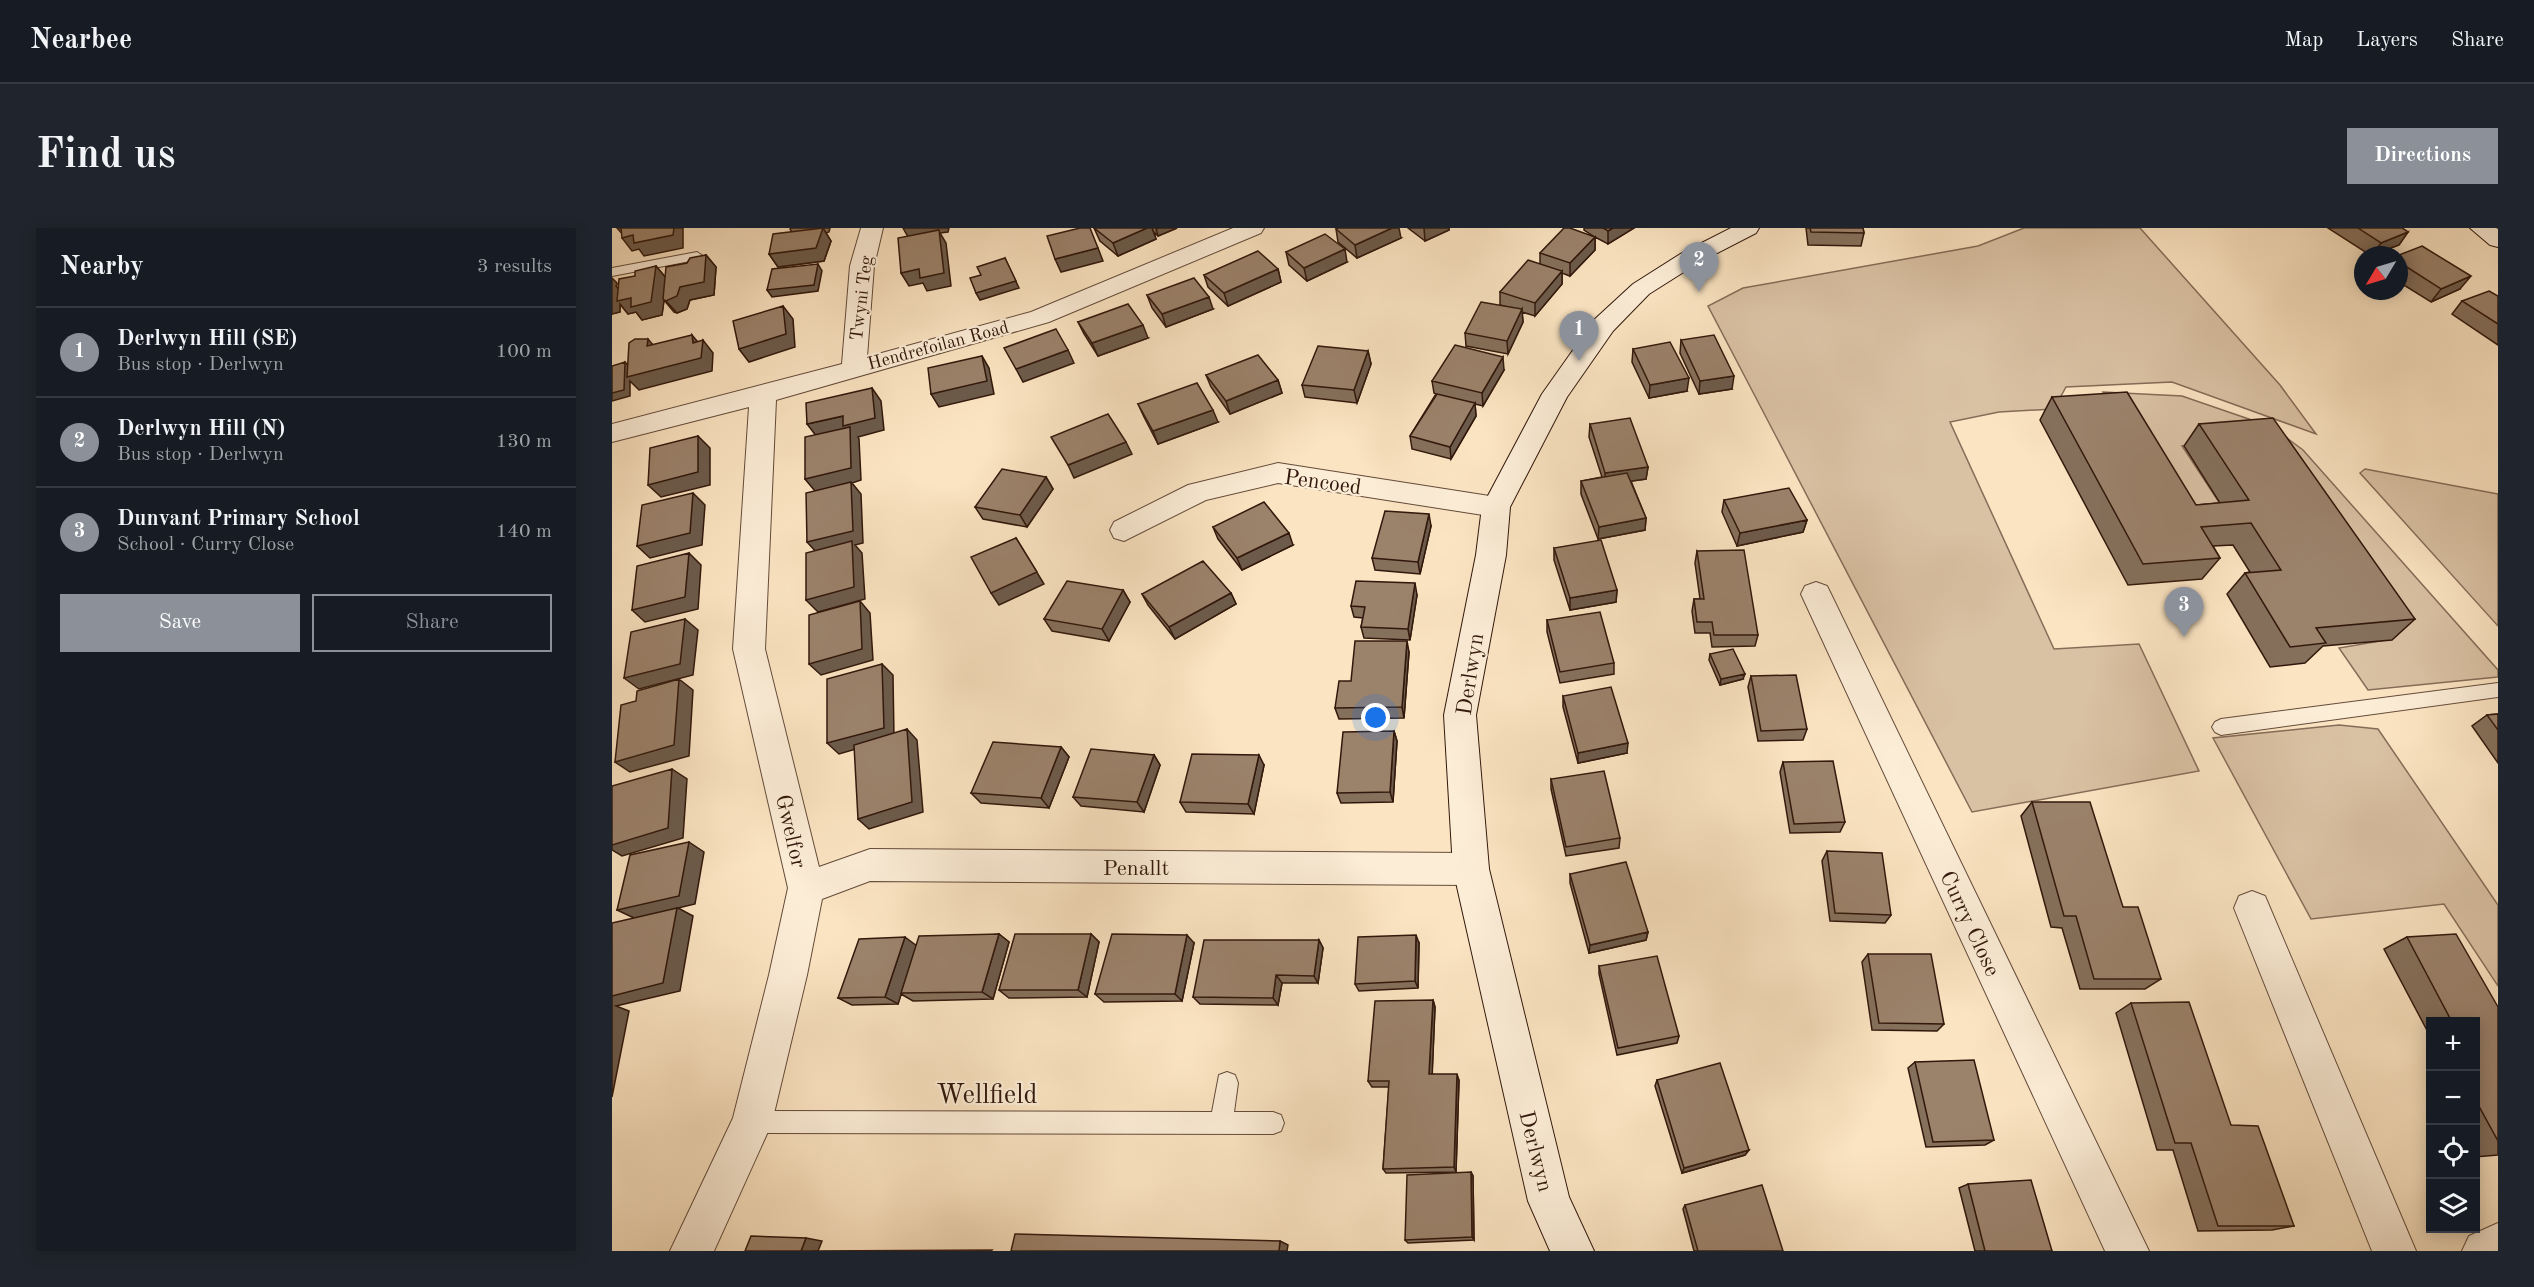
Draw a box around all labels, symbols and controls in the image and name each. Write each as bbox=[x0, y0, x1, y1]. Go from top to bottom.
text: Nearbee bbox=[30, 27, 132, 55]
text: Map bbox=[2284, 30, 2323, 51]
text: Layers bbox=[2356, 30, 2418, 51]
text: Share bbox=[2451, 30, 2504, 51]
button: Directions bbox=[2347, 128, 2498, 184]
text: Find us bbox=[36, 135, 175, 177]
pin: 2 bbox=[1680, 242, 1718, 292]
north arrow bbox=[2354, 246, 2408, 300]
text: Nearby bbox=[60, 254, 144, 280]
street label: Twyni Teg bbox=[848, 254, 876, 342]
text: 3 results bbox=[477, 257, 552, 277]
pin: 1 bbox=[1560, 312, 1598, 361]
street label: Hendrefoilan Road bbox=[866, 318, 1011, 374]
text: Derlwyn Hill (SE) bbox=[117, 328, 297, 350]
text: 1 bbox=[74, 342, 85, 362]
text: 100 m bbox=[496, 342, 552, 362]
text: Bus stop · Derlwyn bbox=[117, 355, 284, 375]
text: Derlwyn Hill (N) bbox=[117, 418, 285, 440]
text: 2 bbox=[74, 432, 85, 452]
text: 130 m bbox=[496, 432, 552, 452]
text: Bus stop · Derlwyn bbox=[117, 445, 284, 465]
street label: Pencoed bbox=[1283, 467, 1363, 499]
text: Dunvant Primary School bbox=[117, 508, 360, 530]
text: 3 bbox=[74, 522, 85, 542]
text: 140 m bbox=[496, 522, 552, 542]
text: School · Curry Close bbox=[117, 535, 294, 555]
pin: 3 bbox=[2164, 588, 2204, 637]
button: Save bbox=[60, 594, 300, 652]
button: Share bbox=[312, 594, 552, 652]
street label: Derlwyn bbox=[1454, 632, 1488, 717]
your location bbox=[1361, 703, 1390, 732]
street label: Gwelfor bbox=[771, 792, 809, 871]
street label: Penallt bbox=[1103, 858, 1169, 880]
street label: Curry Close bbox=[1935, 868, 2003, 980]
map controls bbox=[2426, 1017, 2480, 1233]
button: + bbox=[2426, 1017, 2480, 1071]
button: − bbox=[2426, 1071, 2480, 1125]
street label: Wellfield bbox=[936, 1082, 1038, 1109]
street label: Derlwyn bbox=[1514, 1109, 1556, 1194]
button: locate bbox=[2426, 1125, 2480, 1179]
button: layers bbox=[2426, 1179, 2480, 1233]

